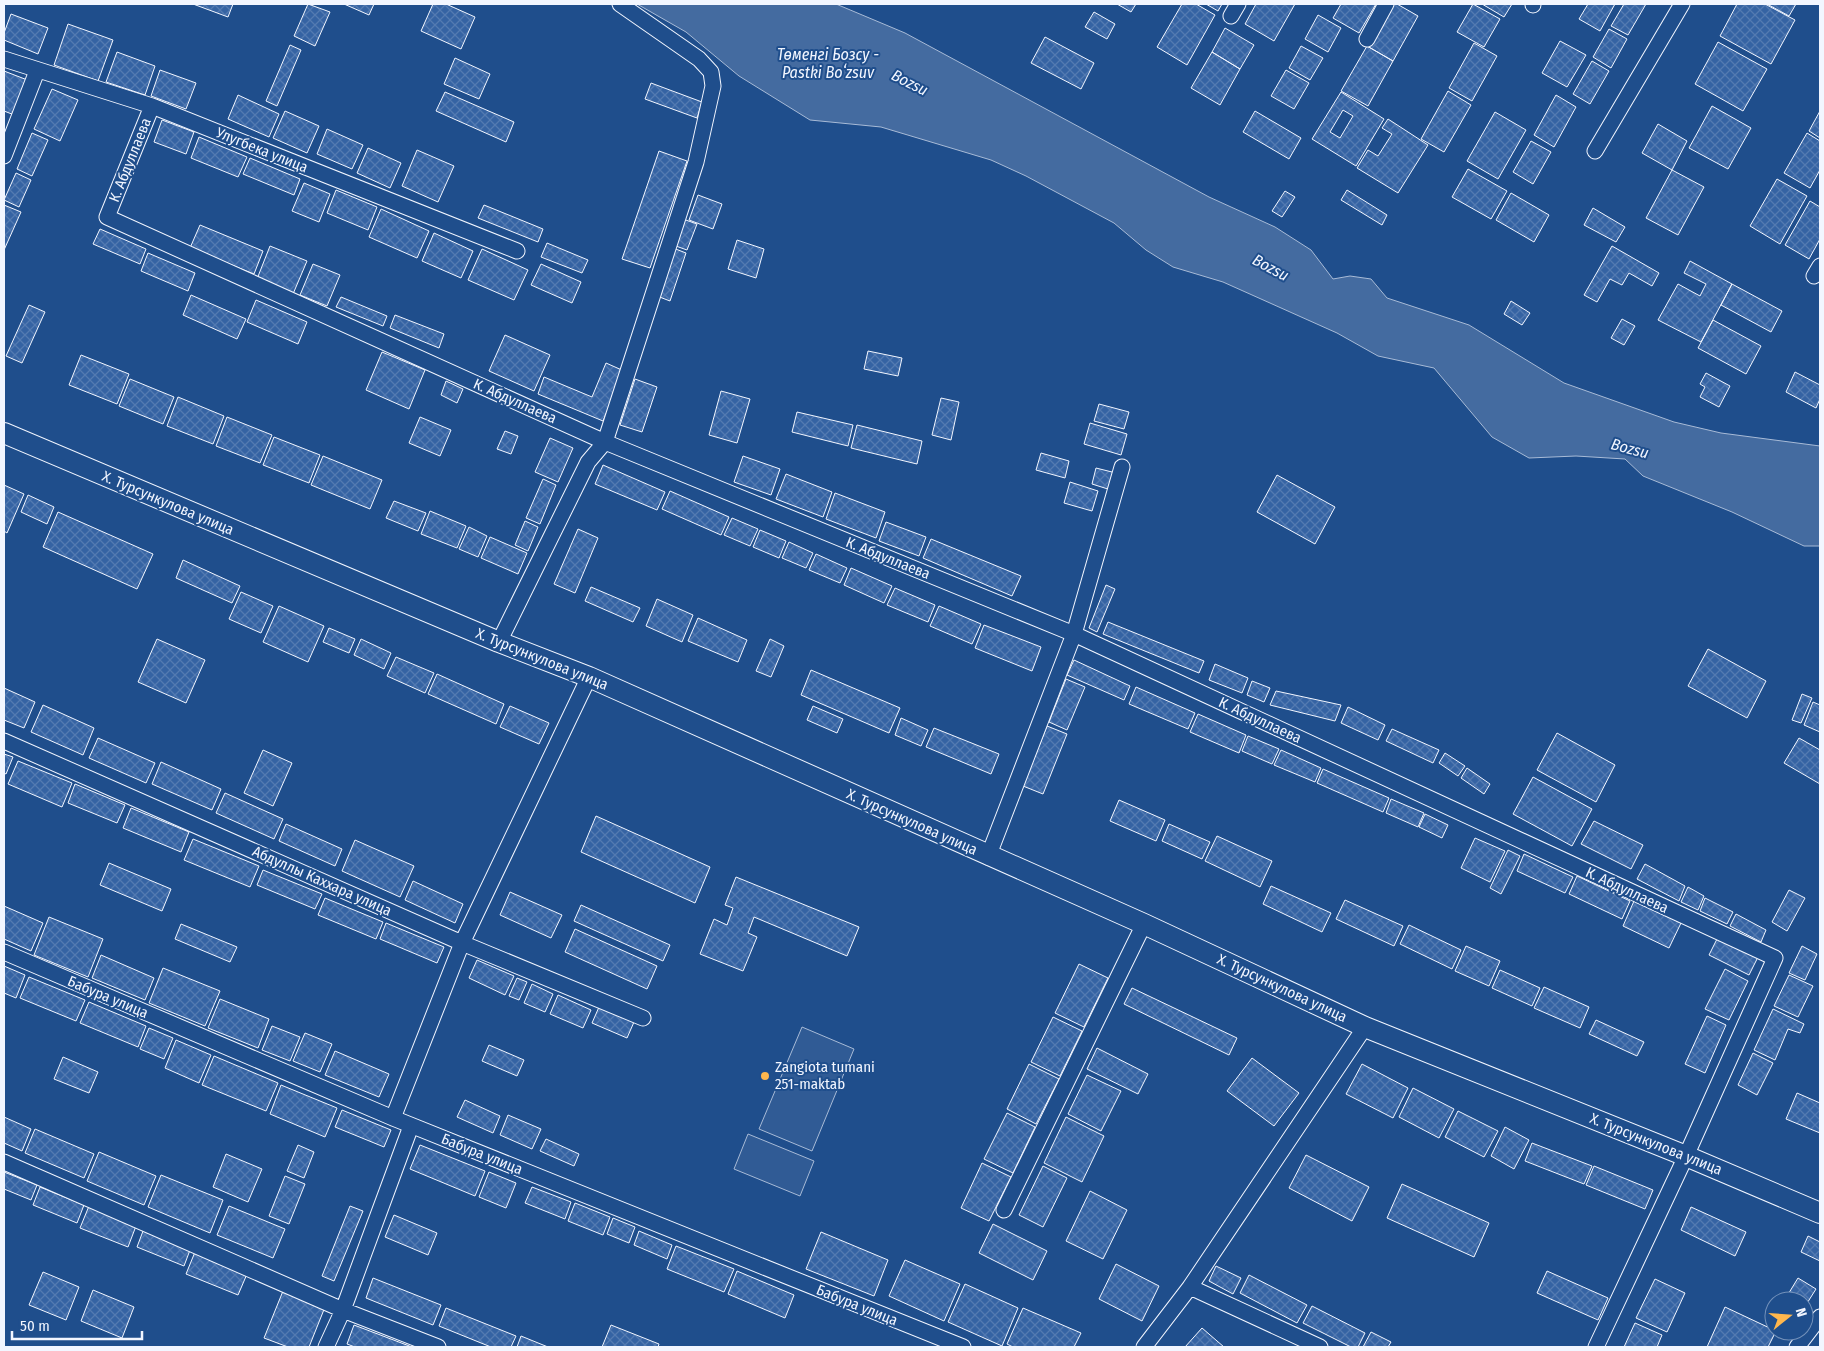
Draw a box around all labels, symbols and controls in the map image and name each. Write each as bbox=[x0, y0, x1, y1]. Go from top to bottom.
water label: Төменгі Бозсу - Pastki Boʻzsuv bbox=[777, 45, 879, 82]
water label: Bozsu bbox=[888, 65, 931, 100]
street label: К. Абдуллаева bbox=[105, 115, 155, 205]
street label: Улугбека улица bbox=[213, 123, 310, 177]
water label: Bozsu bbox=[1249, 250, 1292, 285]
street label: К. Абдуллаева bbox=[471, 375, 559, 427]
water label: Bozsu bbox=[1609, 434, 1651, 463]
street label: Х. Турсункулова улица bbox=[100, 467, 236, 539]
street label: К. Абдуллаева bbox=[843, 533, 933, 583]
street label: Х. Турсункулова улица bbox=[473, 624, 611, 694]
street label: К. Абдуллаева bbox=[1216, 693, 1304, 747]
street label: Х. Турсункулова улица bbox=[844, 785, 980, 859]
street label: Абдуллы Каххара улица bbox=[250, 842, 394, 920]
street label: К. Абдуллаева bbox=[1583, 863, 1671, 917]
street label: Х. Турсункулова улица bbox=[1214, 950, 1350, 1026]
street label: Бабура улица bbox=[65, 972, 151, 1022]
place label: Zangiota tumani 251-maktab bbox=[775, 1058, 875, 1093]
marker: Zangiota tumani 251-maktab bbox=[759, 1070, 771, 1082]
street label: Х. Турсункулова улица bbox=[1587, 1109, 1725, 1179]
street label: Бабура улица bbox=[439, 1130, 525, 1178]
street label: Бабура улица bbox=[814, 1281, 900, 1329]
north arrow bbox=[1764, 1291, 1814, 1341]
text: N bbox=[1792, 1306, 1810, 1319]
scale bar bbox=[12, 1308, 142, 1340]
text: 50 m bbox=[20, 1317, 50, 1335]

